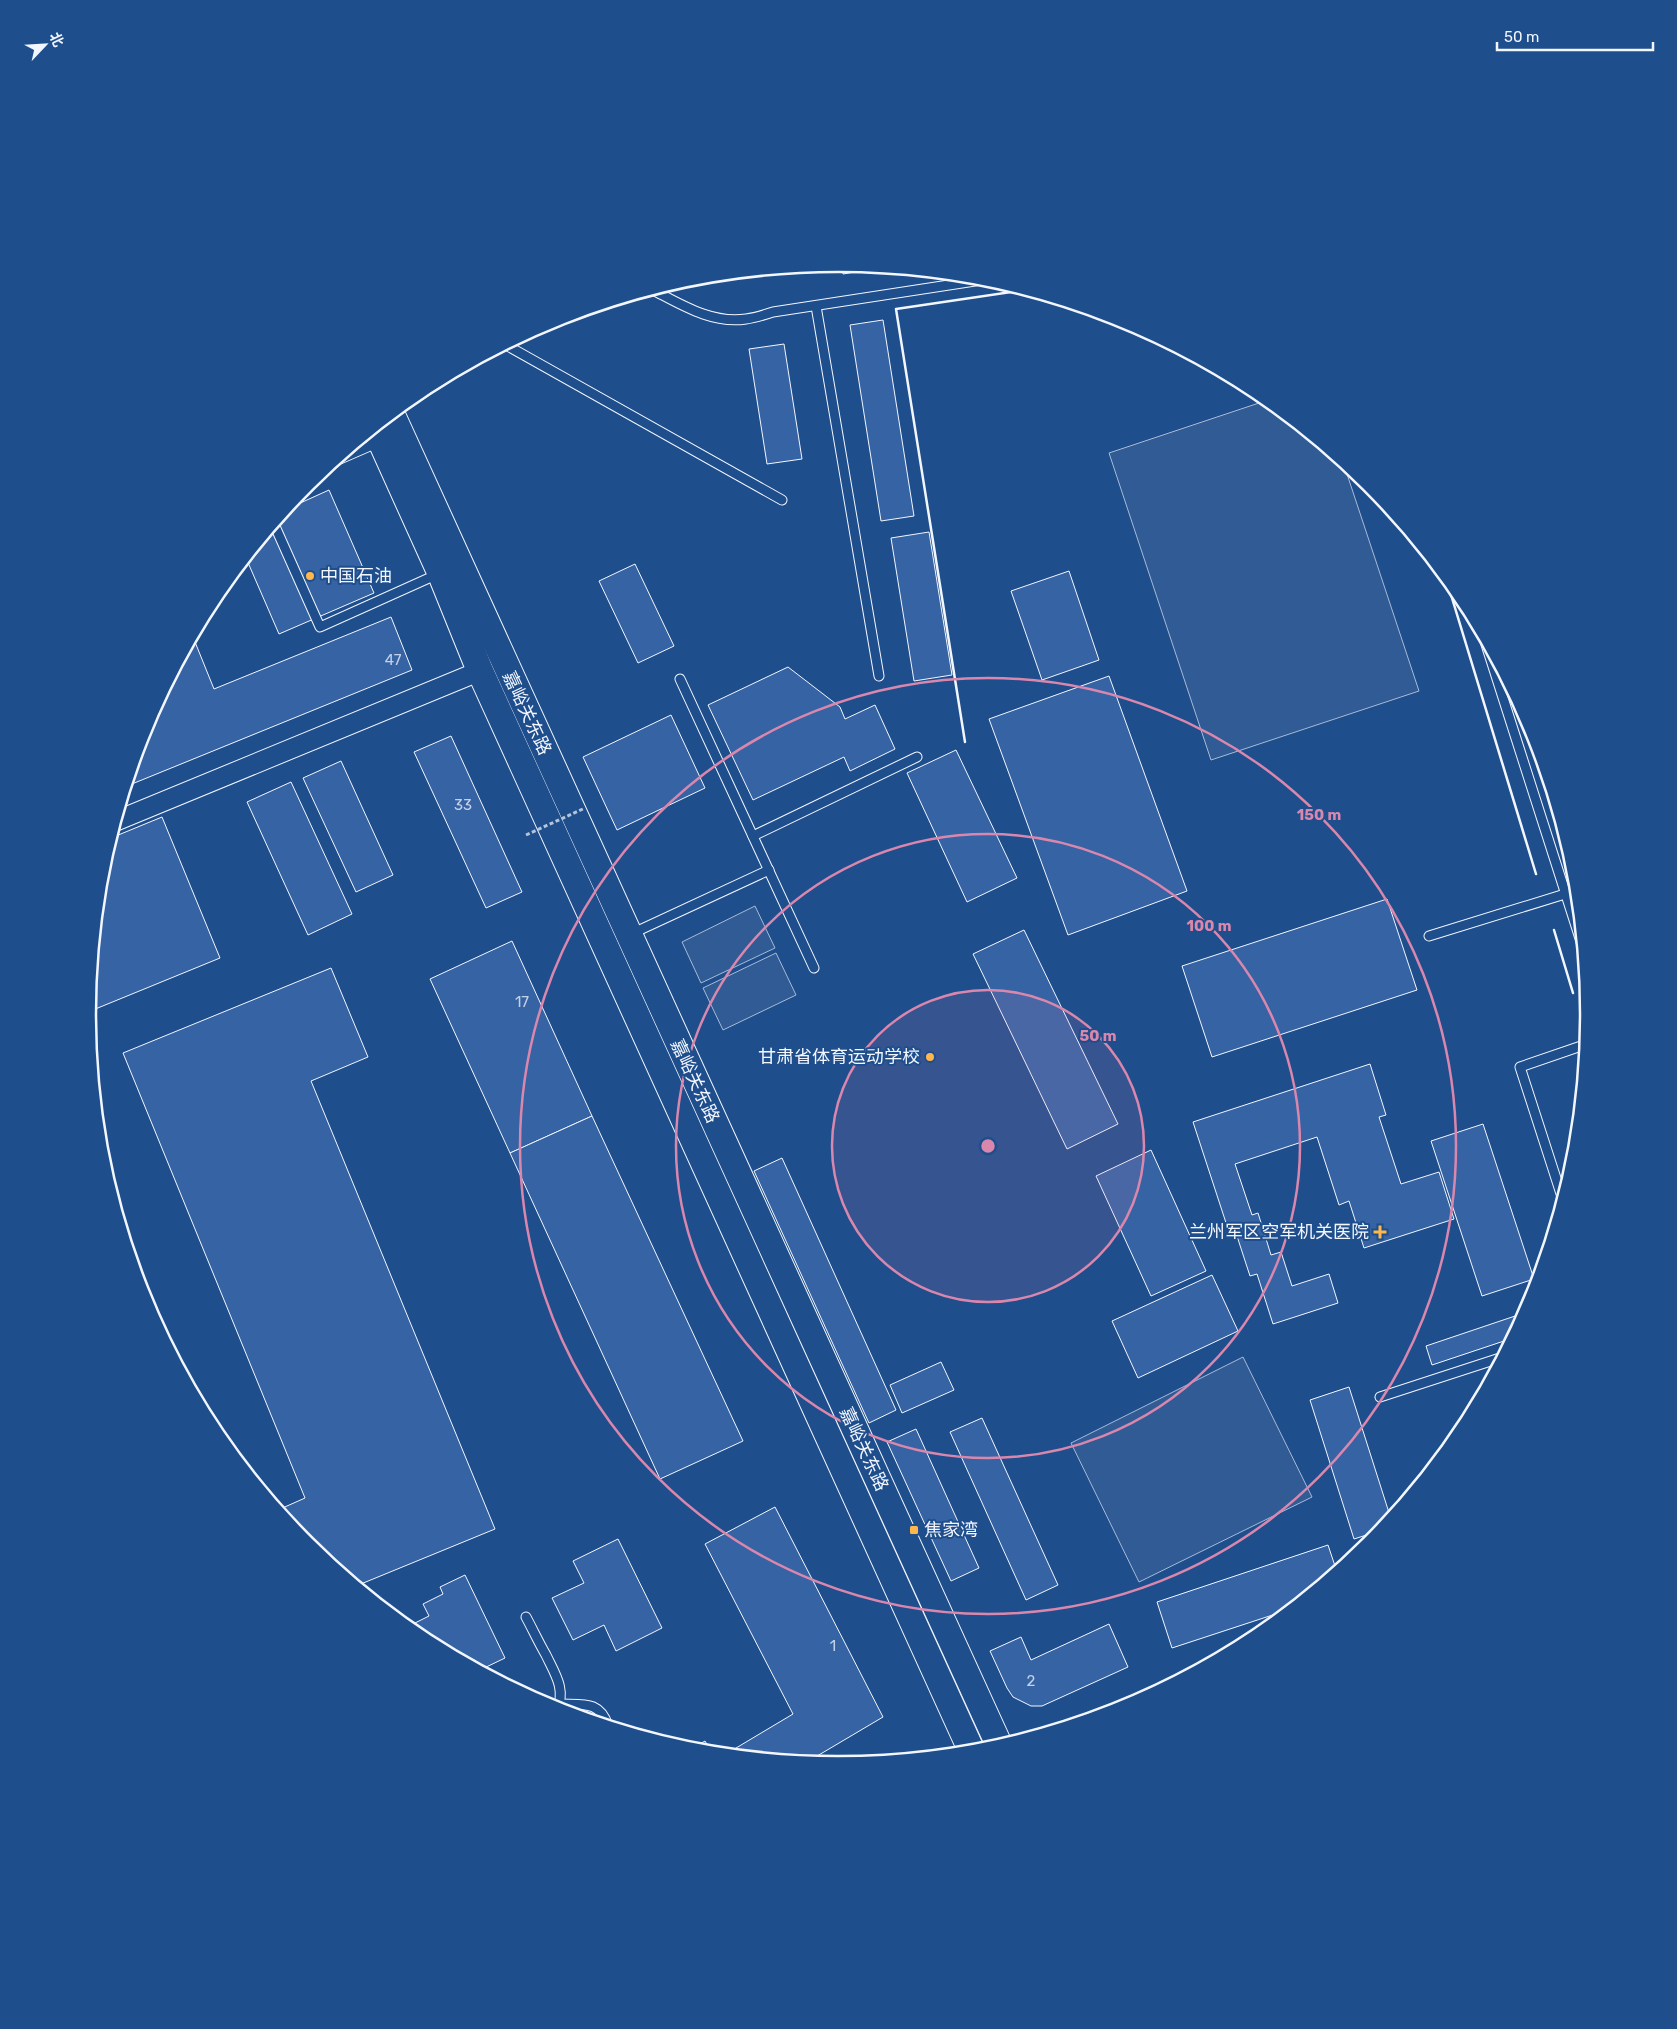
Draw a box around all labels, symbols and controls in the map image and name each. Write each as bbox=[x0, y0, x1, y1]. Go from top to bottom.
north arrow bbox=[20, 20, 70, 70]
scale bar bbox=[1497, 20, 1653, 52]
text: 50 m bbox=[1504, 28, 1539, 46]
text: 北 bbox=[46, 30, 67, 50]
place label: 中国石油 bbox=[320, 565, 392, 587]
marker: 中国石油 bbox=[304, 570, 316, 582]
house number: 47 bbox=[385, 651, 402, 669]
street label: 嘉峪关东路 bbox=[498, 668, 556, 758]
house number: 33 bbox=[454, 796, 472, 814]
text: 150 m bbox=[1297, 806, 1341, 824]
text: 100 m bbox=[1187, 917, 1231, 935]
house number: 17 bbox=[515, 993, 529, 1011]
text: 50 m bbox=[1080, 1027, 1116, 1045]
street label: 嘉峪关东路 bbox=[666, 1036, 724, 1126]
place label: 甘肃省体育运动学校 bbox=[758, 1046, 920, 1068]
marker: 甘肃省体育运动学校 bbox=[924, 1051, 936, 1063]
centre of rings bbox=[979, 1137, 997, 1155]
place label: 兰州军区空军机关医院 bbox=[1189, 1221, 1369, 1243]
marker: 兰州军区空军机关医院 bbox=[1373, 1225, 1387, 1239]
street label: 嘉峪关东路 bbox=[835, 1404, 893, 1494]
place label: 焦家湾 bbox=[924, 1519, 978, 1541]
marker: 焦家湾 bbox=[908, 1524, 920, 1536]
house number: 1 bbox=[830, 1637, 836, 1655]
house number: 2 bbox=[1027, 1672, 1036, 1690]

